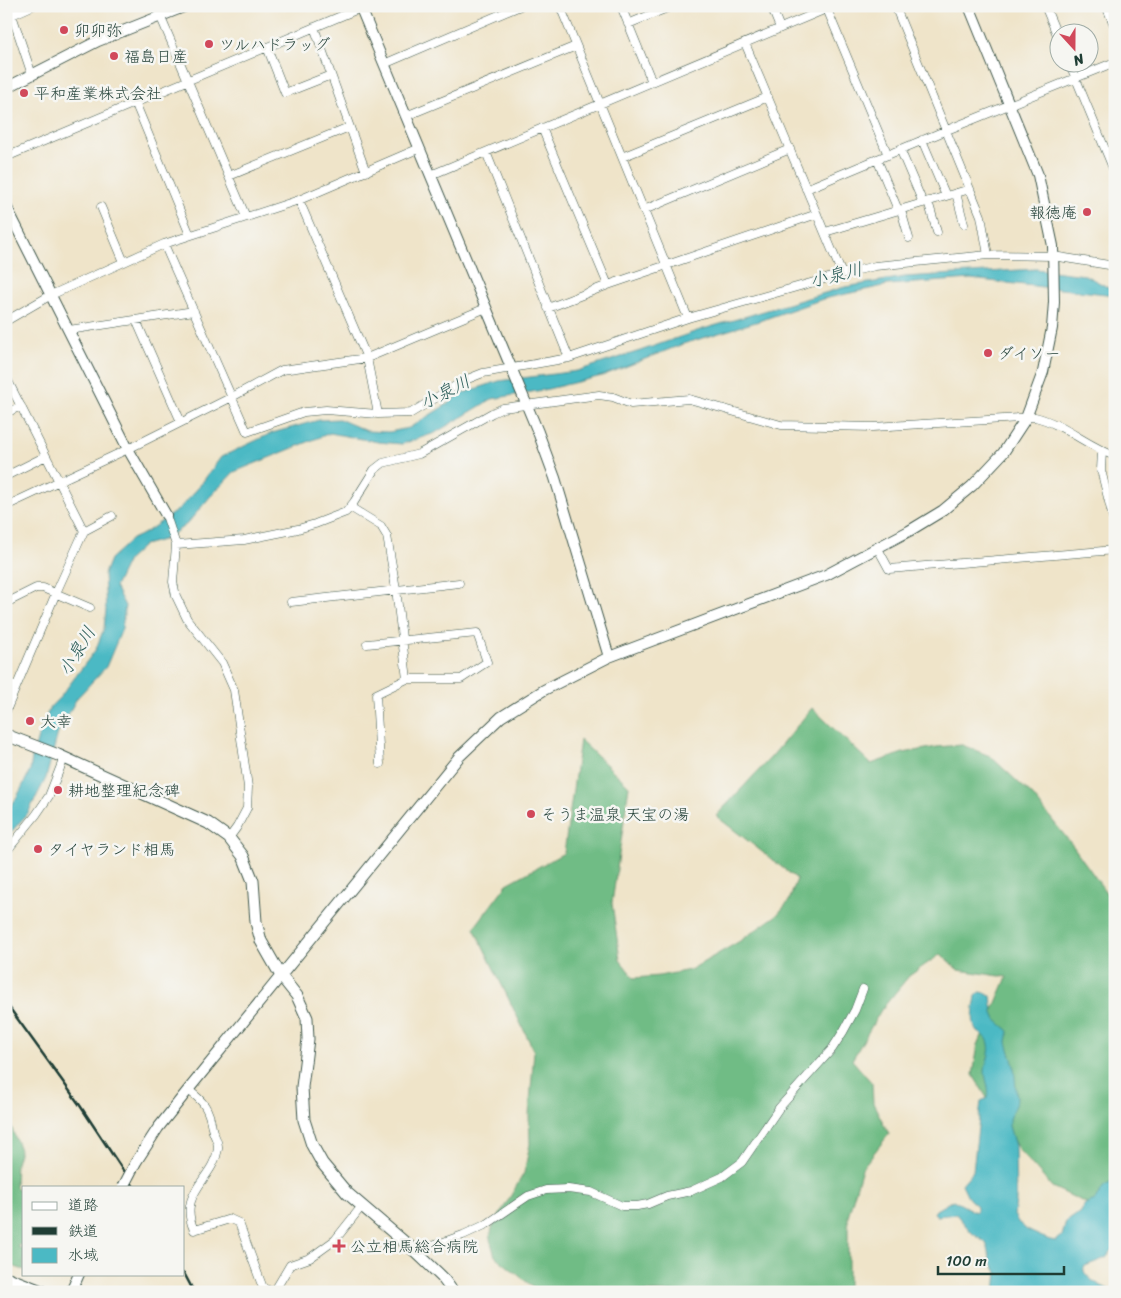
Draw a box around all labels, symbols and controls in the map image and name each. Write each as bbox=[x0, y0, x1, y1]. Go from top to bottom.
place label: 卯卯弥 bbox=[74, 16, 122, 45]
north arrow bbox=[1048, 22, 1098, 72]
marker: 卯卯弥 bbox=[58, 24, 70, 36]
place label: ツルハドラッグ bbox=[219, 30, 330, 59]
marker: ツルハドラッグ bbox=[203, 38, 215, 50]
place label: 福島日産 bbox=[124, 42, 188, 71]
text: N bbox=[1069, 46, 1088, 73]
marker: 福島日産 bbox=[108, 50, 120, 62]
place label: 平和産業株式会社 bbox=[34, 79, 162, 108]
marker: 平和産業株式会社 bbox=[18, 87, 30, 99]
place label: 報徳庵 bbox=[1029, 198, 1077, 227]
marker: 報徳庵 bbox=[1081, 206, 1093, 218]
water label: 小泉川 bbox=[806, 253, 866, 297]
place label: ダイソー bbox=[998, 339, 1060, 368]
marker: ダイソー bbox=[982, 347, 994, 359]
water label: 小泉川 bbox=[414, 365, 476, 419]
water label: 小泉川 bbox=[49, 620, 105, 682]
place label: 大幸 bbox=[40, 707, 72, 736]
marker: 大幸 bbox=[24, 715, 36, 727]
place label: 耕地整理紀念碑 bbox=[68, 776, 180, 805]
marker: 耕地整理紀念碑 bbox=[52, 784, 64, 796]
place label: そうま温泉 天宝の湯 bbox=[541, 800, 689, 829]
marker: そうま温泉 天宝の湯 bbox=[525, 808, 537, 820]
place label: タイヤランド相馬 bbox=[48, 835, 175, 864]
marker: タイヤランド相馬 bbox=[32, 843, 44, 855]
legend bbox=[22, 1186, 185, 1276]
text: 道路 bbox=[68, 1192, 98, 1218]
text: 鉄道 bbox=[68, 1218, 98, 1244]
place label: 公立相馬総合病院 bbox=[350, 1232, 478, 1261]
marker: 公立相馬総合病院 bbox=[332, 1239, 346, 1253]
text: 水域 bbox=[68, 1242, 98, 1268]
scale bar bbox=[938, 1243, 1065, 1275]
text: 100 m bbox=[946, 1248, 987, 1274]

